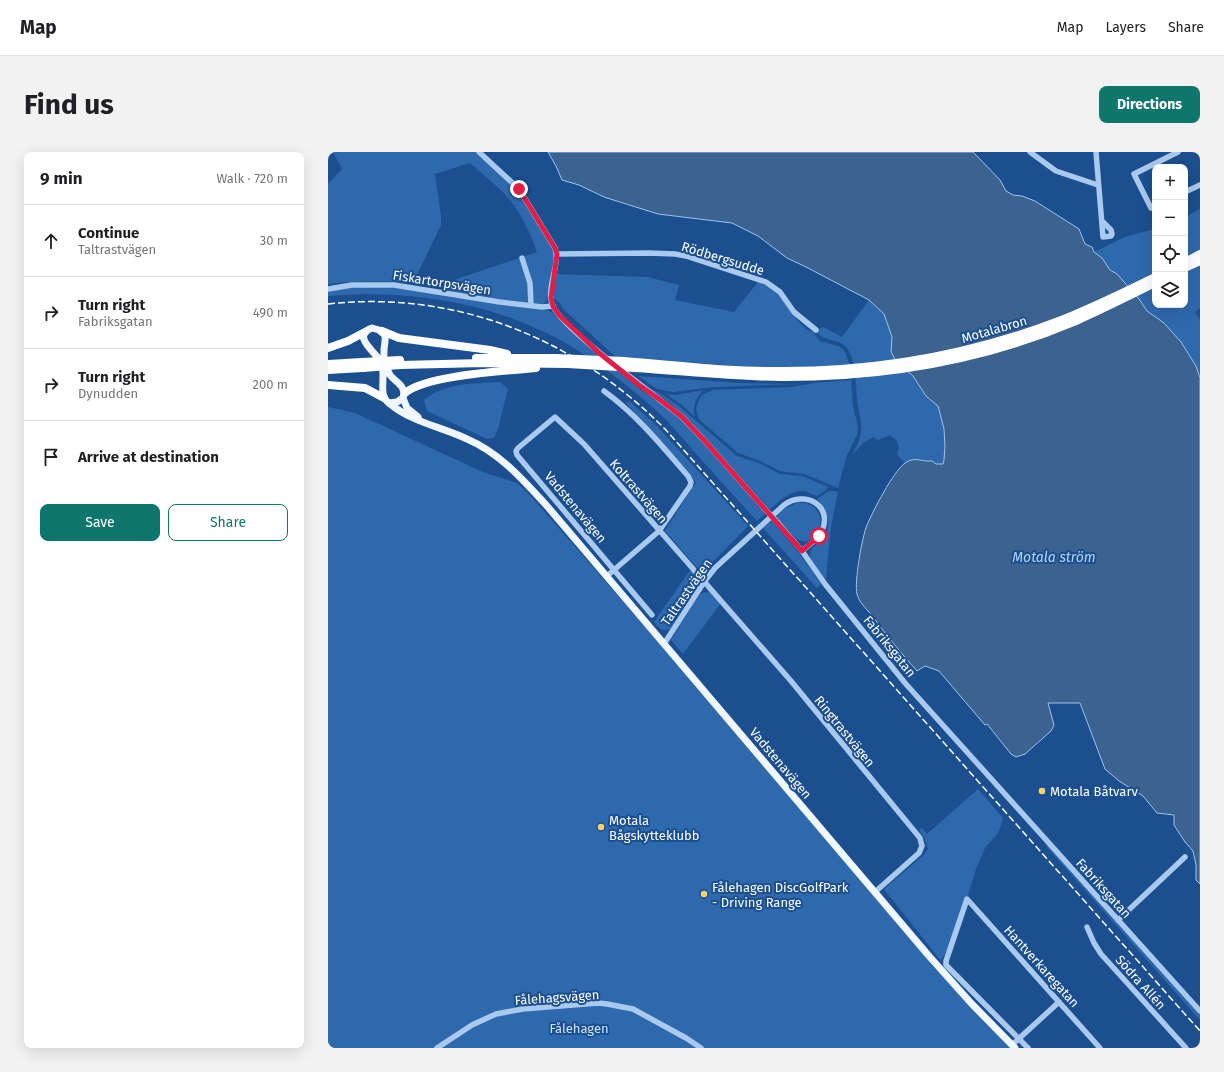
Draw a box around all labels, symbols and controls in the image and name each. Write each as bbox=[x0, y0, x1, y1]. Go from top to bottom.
text: Map bbox=[20, 16, 57, 39]
text: Map bbox=[1057, 19, 1083, 36]
text: Layers bbox=[1105, 19, 1146, 36]
text: Share bbox=[1168, 19, 1204, 36]
button: Directions bbox=[1099, 86, 1200, 123]
text: Find us bbox=[24, 88, 114, 121]
map controls bbox=[1152, 164, 1188, 308]
button: + bbox=[1152, 164, 1188, 200]
text: 9 min bbox=[40, 168, 83, 189]
text: Walk · 720 m bbox=[216, 171, 288, 186]
route end bbox=[510, 180, 528, 198]
button: − bbox=[1152, 200, 1188, 236]
text: Continue bbox=[78, 224, 139, 242]
icon: ahead bbox=[40, 230, 62, 252]
text: 30 m bbox=[260, 233, 288, 248]
button: locate bbox=[1152, 236, 1188, 272]
street label: Rödbergsudde bbox=[680, 239, 766, 278]
text: Taltrastvägen bbox=[78, 242, 156, 257]
street label: Fiskartorpsvägen bbox=[392, 267, 492, 298]
button: layers bbox=[1152, 272, 1188, 308]
text: Turn right bbox=[78, 296, 145, 314]
icon: right bbox=[40, 302, 62, 324]
text: 490 m bbox=[253, 305, 288, 320]
street label: Motalabron bbox=[960, 313, 1029, 346]
text: Fabriksgatan bbox=[78, 314, 153, 329]
text: Turn right bbox=[78, 368, 145, 386]
icon: right bbox=[40, 374, 62, 396]
text: 200 m bbox=[252, 377, 288, 392]
text: Dynudden bbox=[78, 386, 138, 401]
icon: arrive bbox=[40, 446, 62, 468]
text: Arrive at destination bbox=[78, 448, 219, 466]
street label: Koltrastvägen bbox=[607, 456, 671, 527]
street label: Vadstenavägen bbox=[542, 469, 610, 546]
button: Save bbox=[40, 504, 160, 541]
button: Share bbox=[168, 504, 288, 541]
route start bbox=[810, 527, 828, 545]
water label: Motala ström bbox=[1012, 549, 1096, 566]
street label: Taltrastvägen bbox=[658, 556, 715, 629]
street label: Fabriksgatan bbox=[860, 613, 919, 680]
street label: Ringtrastvägen bbox=[811, 693, 878, 770]
street label: Vadstenavägen bbox=[747, 725, 815, 802]
place label: Motala Båtvarv bbox=[1050, 784, 1138, 799]
marker: Motala Båtvarv bbox=[1037, 786, 1047, 796]
place label: Motala Bågskytteklubb bbox=[609, 813, 699, 843]
marker: Motala Bågskytteklubb bbox=[596, 822, 606, 832]
street label: Fabriksgatan bbox=[1073, 856, 1134, 921]
place label: Fålehagen DiscGolfPark - Driving Range bbox=[712, 880, 849, 910]
marker: Fålehagen DiscGolfPark - Driving Range bbox=[699, 889, 709, 899]
street label: Hantverkaregatan bbox=[1001, 922, 1082, 1010]
street label: Södra Allén bbox=[1113, 952, 1169, 1012]
street label: Fålehagsvägen bbox=[514, 987, 600, 1008]
park label: Fålehagen bbox=[549, 1021, 609, 1036]

